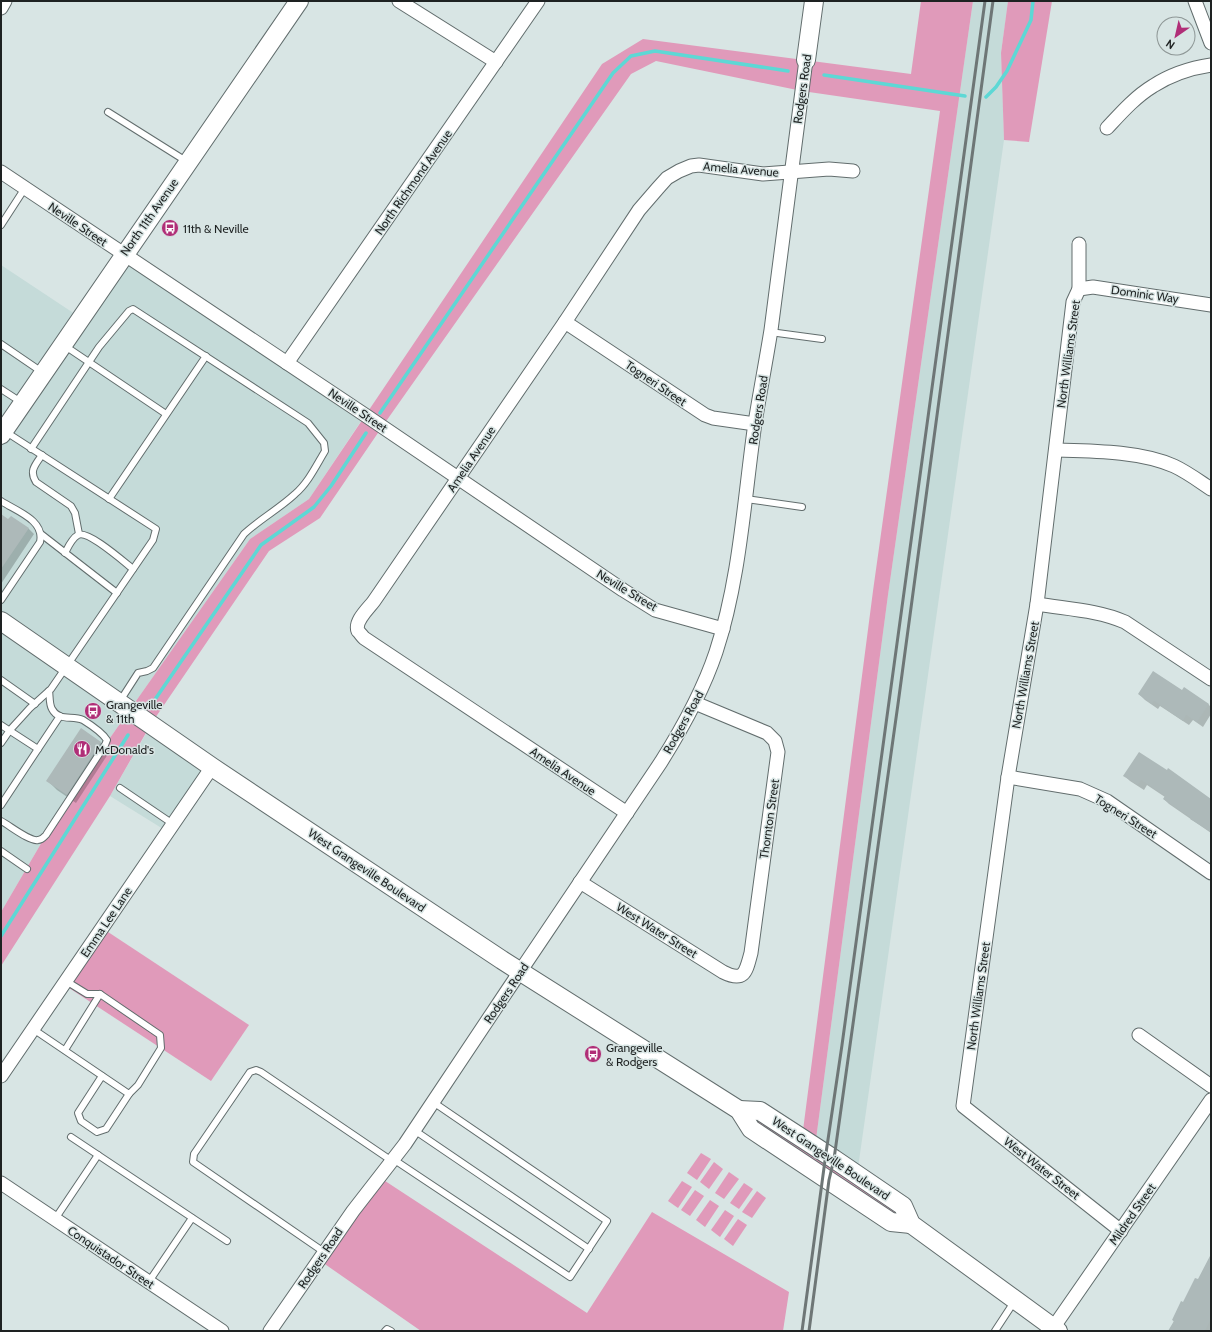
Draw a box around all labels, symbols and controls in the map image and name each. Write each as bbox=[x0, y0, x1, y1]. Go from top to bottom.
north arrow bbox=[1156, 16, 1196, 56]
text: N bbox=[1163, 36, 1178, 52]
street label: Rodgers Road bbox=[790, 53, 814, 125]
street label: North Richmond Avenue bbox=[371, 127, 455, 237]
street label: Amelia Avenue bbox=[703, 158, 779, 180]
street label: North 11th Avenue bbox=[117, 175, 181, 259]
street label: Neville Street bbox=[46, 199, 110, 249]
bus stop icon: 11th & Neville bbox=[160, 218, 180, 238]
place label: 11th & Neville bbox=[183, 221, 249, 236]
street label: Dominic Way bbox=[1110, 282, 1180, 306]
street label: North Williams Street bbox=[1053, 299, 1083, 409]
street label: Togneri Street bbox=[622, 357, 690, 409]
street label: Rodgers Road bbox=[745, 374, 771, 446]
street label: Neville Street bbox=[326, 385, 390, 435]
street label: Amelia Avenue bbox=[444, 423, 498, 495]
street label: Neville Street bbox=[594, 566, 660, 614]
street label: North Williams Street bbox=[1008, 620, 1042, 730]
street label: Rodgers Road bbox=[659, 688, 707, 756]
place label: Grangeville & 11th bbox=[106, 697, 162, 726]
bus stop icon: Grangeville & 11th bbox=[83, 701, 103, 721]
restaurant icon: McDonald's bbox=[72, 739, 92, 759]
place label: McDonald's bbox=[95, 742, 154, 757]
street label: Amelia Avenue bbox=[527, 744, 599, 798]
street label: Thornton Street bbox=[756, 778, 782, 860]
street label: Togneri Street bbox=[1092, 791, 1160, 841]
street label: West Grangeville Boulevard bbox=[305, 825, 429, 915]
street label: Emma Lee Lane bbox=[77, 884, 135, 960]
street label: West Water Street bbox=[614, 899, 700, 961]
street label: North Williams Street bbox=[963, 941, 993, 1051]
street label: Rodgers Road bbox=[480, 960, 532, 1026]
place label: Grangeville & Rodgers bbox=[606, 1040, 662, 1069]
bus stop icon: Grangeville & Rodgers bbox=[583, 1044, 603, 1064]
street label: West Grangeville Boulevard bbox=[769, 1113, 893, 1203]
street label: West Water Street bbox=[1001, 1134, 1083, 1202]
street label: Mildred Street bbox=[1105, 1180, 1159, 1248]
street label: Conquistador Street bbox=[65, 1222, 157, 1292]
street label: Rodgers Road bbox=[294, 1225, 346, 1291]

